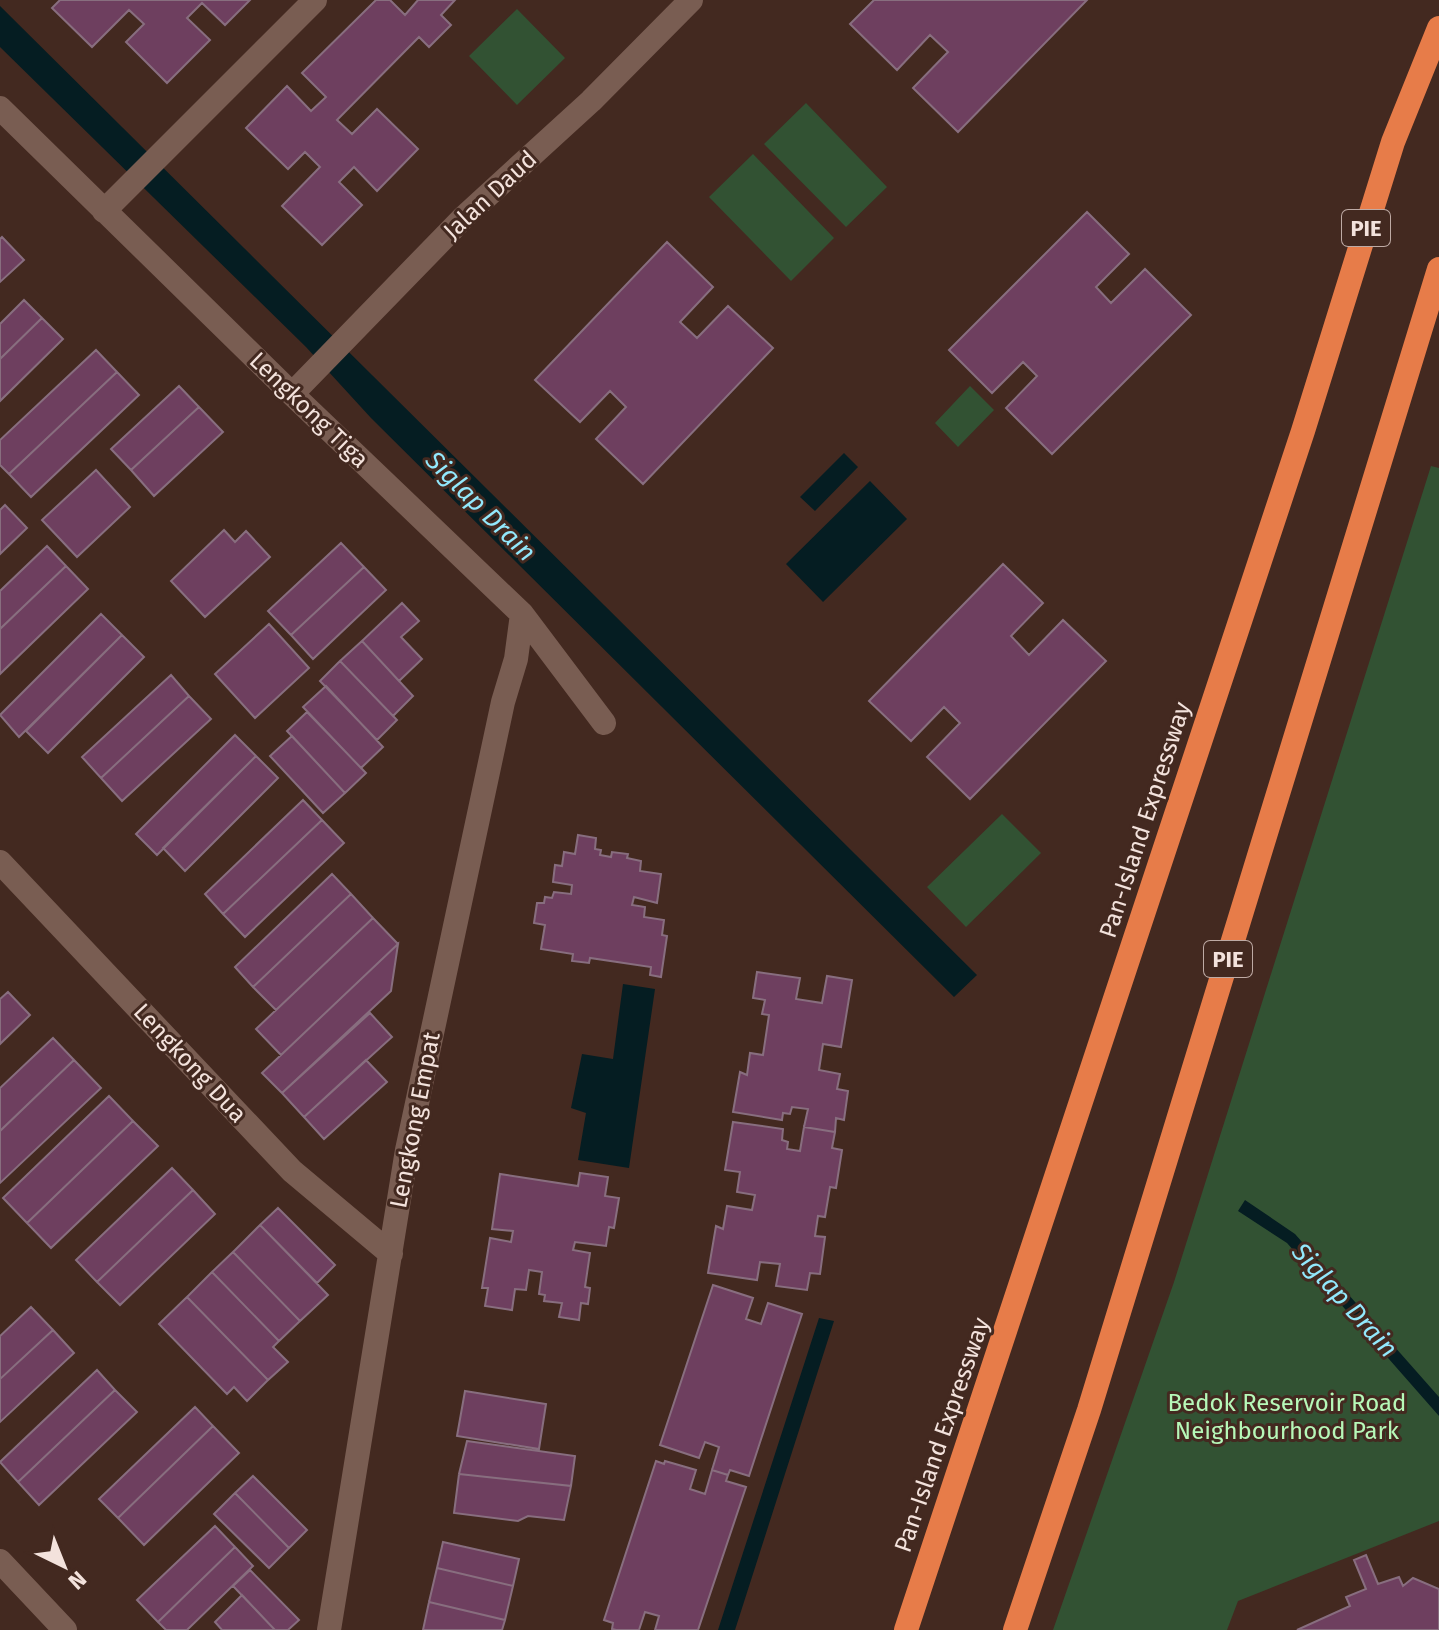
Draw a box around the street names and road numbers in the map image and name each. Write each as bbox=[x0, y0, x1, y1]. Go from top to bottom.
street label: Jalan Daud bbox=[438, 145, 542, 245]
road number: PIE bbox=[1342, 210, 1390, 246]
street label: Lengkong Tiga bbox=[244, 346, 374, 474]
street label: Pan-Island Expressway bbox=[1094, 698, 1196, 941]
road number: PIE bbox=[1204, 941, 1252, 977]
street label: Lengkong Dua bbox=[128, 998, 252, 1128]
street label: Lengkong Empat bbox=[384, 1029, 446, 1210]
street label: Pan-Island Expressway bbox=[889, 1314, 995, 1556]

